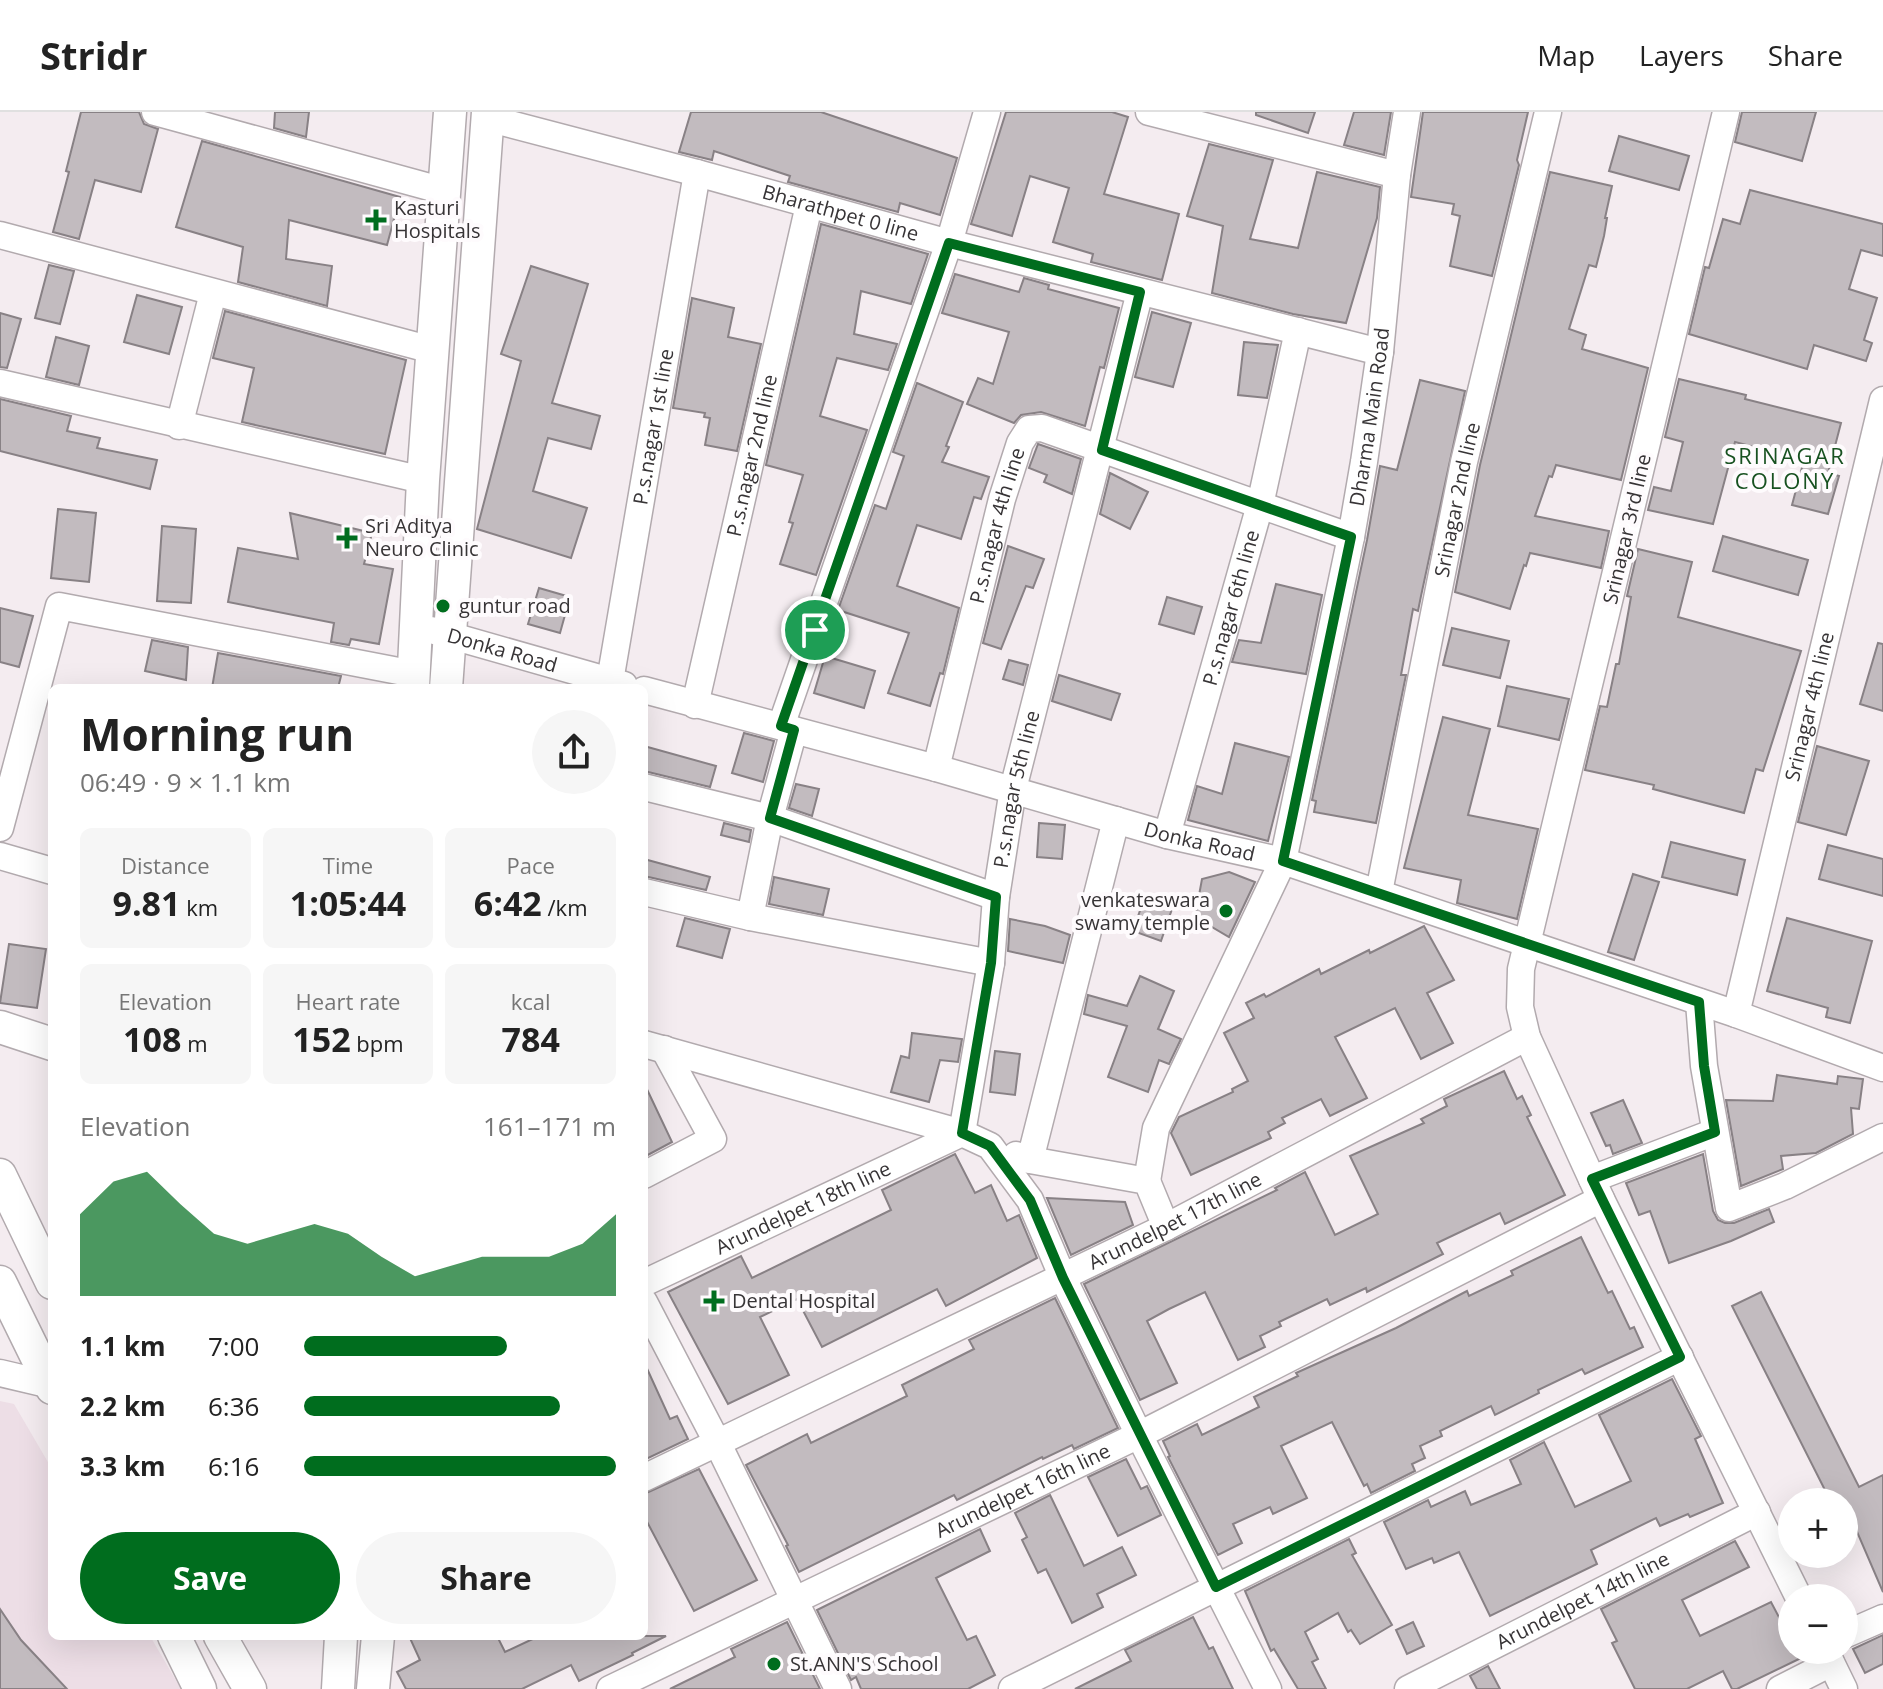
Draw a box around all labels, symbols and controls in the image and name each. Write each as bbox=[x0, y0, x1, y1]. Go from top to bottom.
text: Stridr bbox=[40, 29, 148, 81]
text: Map bbox=[1537, 36, 1595, 74]
text: Layers bbox=[1639, 36, 1724, 74]
text: Share bbox=[1768, 36, 1843, 74]
street label: Bharathpet 0 line bbox=[759, 178, 922, 247]
place label: Kasturi Hospitals bbox=[394, 194, 480, 244]
marker: Kasturi Hospitals bbox=[365, 209, 387, 231]
street label: Dharma Main Road bbox=[1343, 326, 1395, 508]
street label: P.s.nagar 1st line bbox=[626, 347, 680, 507]
street label: P.s.nagar 2nd line bbox=[720, 372, 783, 539]
street label: Srinagar 2nd line bbox=[1428, 419, 1486, 579]
district label: SRINAGAR COLONY bbox=[1724, 440, 1846, 495]
street label: P.s.nagar 4th line bbox=[963, 444, 1031, 606]
street label: Srinagar 3rd line bbox=[1596, 451, 1657, 607]
place label: Sri Aditya Neuro Clinic bbox=[365, 512, 479, 562]
marker: Sri Aditya Neuro Clinic bbox=[336, 527, 358, 549]
street label: P.s.nagar 6th line bbox=[1196, 527, 1265, 689]
place label: guntur road bbox=[459, 592, 571, 619]
pin bbox=[781, 596, 849, 664]
marker: guntur road bbox=[434, 597, 452, 615]
icon: arrive bbox=[793, 608, 837, 652]
street label: Donka Road bbox=[444, 621, 561, 678]
street label: Srinagar 4th line bbox=[1778, 629, 1840, 784]
text: Morning run bbox=[80, 704, 354, 764]
street label: P.s.nagar 5th line bbox=[987, 707, 1046, 870]
button: share bbox=[532, 710, 616, 794]
text: 06:49 · 9 × 1.1 km bbox=[80, 764, 291, 800]
street label: Donka Road bbox=[1141, 815, 1258, 867]
text: Distance bbox=[121, 850, 210, 880]
text: Time bbox=[323, 850, 373, 880]
text: Pace bbox=[506, 850, 555, 880]
text: 9.81 bbox=[112, 880, 181, 926]
text: 1:05:44 bbox=[290, 880, 406, 926]
text: 6:42 bbox=[474, 880, 542, 926]
place label: venkateswara swamy temple bbox=[1075, 886, 1210, 936]
text: km bbox=[181, 892, 218, 922]
text: /km bbox=[542, 892, 588, 922]
marker: venkateswara swamy temple bbox=[1217, 902, 1235, 920]
text: Elevation bbox=[119, 986, 212, 1016]
text: Heart rate bbox=[296, 986, 400, 1016]
text: kcal bbox=[511, 986, 551, 1016]
text: 108 bbox=[123, 1016, 181, 1062]
text: 152 bbox=[292, 1016, 351, 1062]
text: 784 bbox=[502, 1016, 560, 1062]
text: m bbox=[181, 1028, 208, 1058]
text: bpm bbox=[351, 1028, 404, 1058]
text: Elevation bbox=[80, 1108, 190, 1144]
text: 161–171 m bbox=[483, 1108, 616, 1144]
street label: Arundelpet 18th line bbox=[711, 1155, 895, 1260]
street label: Arundelpet 17th line bbox=[1084, 1165, 1266, 1275]
place label: Dental Hospital bbox=[732, 1287, 875, 1314]
marker: Dental Hospital bbox=[703, 1290, 725, 1312]
text: 1.1 km bbox=[80, 1328, 166, 1364]
text: 7:00 bbox=[208, 1328, 259, 1364]
text: 2.2 km bbox=[80, 1388, 166, 1424]
text: 6:36 bbox=[208, 1388, 259, 1424]
street label: Arundelpet 16th line bbox=[931, 1437, 1115, 1544]
text: 3.3 km bbox=[80, 1448, 166, 1484]
text: 6:16 bbox=[208, 1448, 259, 1484]
map controls bbox=[1778, 1488, 1858, 1664]
button: + bbox=[1778, 1488, 1858, 1568]
button: Save bbox=[80, 1532, 340, 1624]
button: Share bbox=[356, 1532, 616, 1624]
street label: Arundelpet 14th line bbox=[1491, 1545, 1674, 1655]
button: − bbox=[1778, 1584, 1858, 1664]
place label: St.ANN'S School bbox=[790, 1650, 939, 1677]
marker: St.ANN'S School bbox=[765, 1655, 783, 1673]

